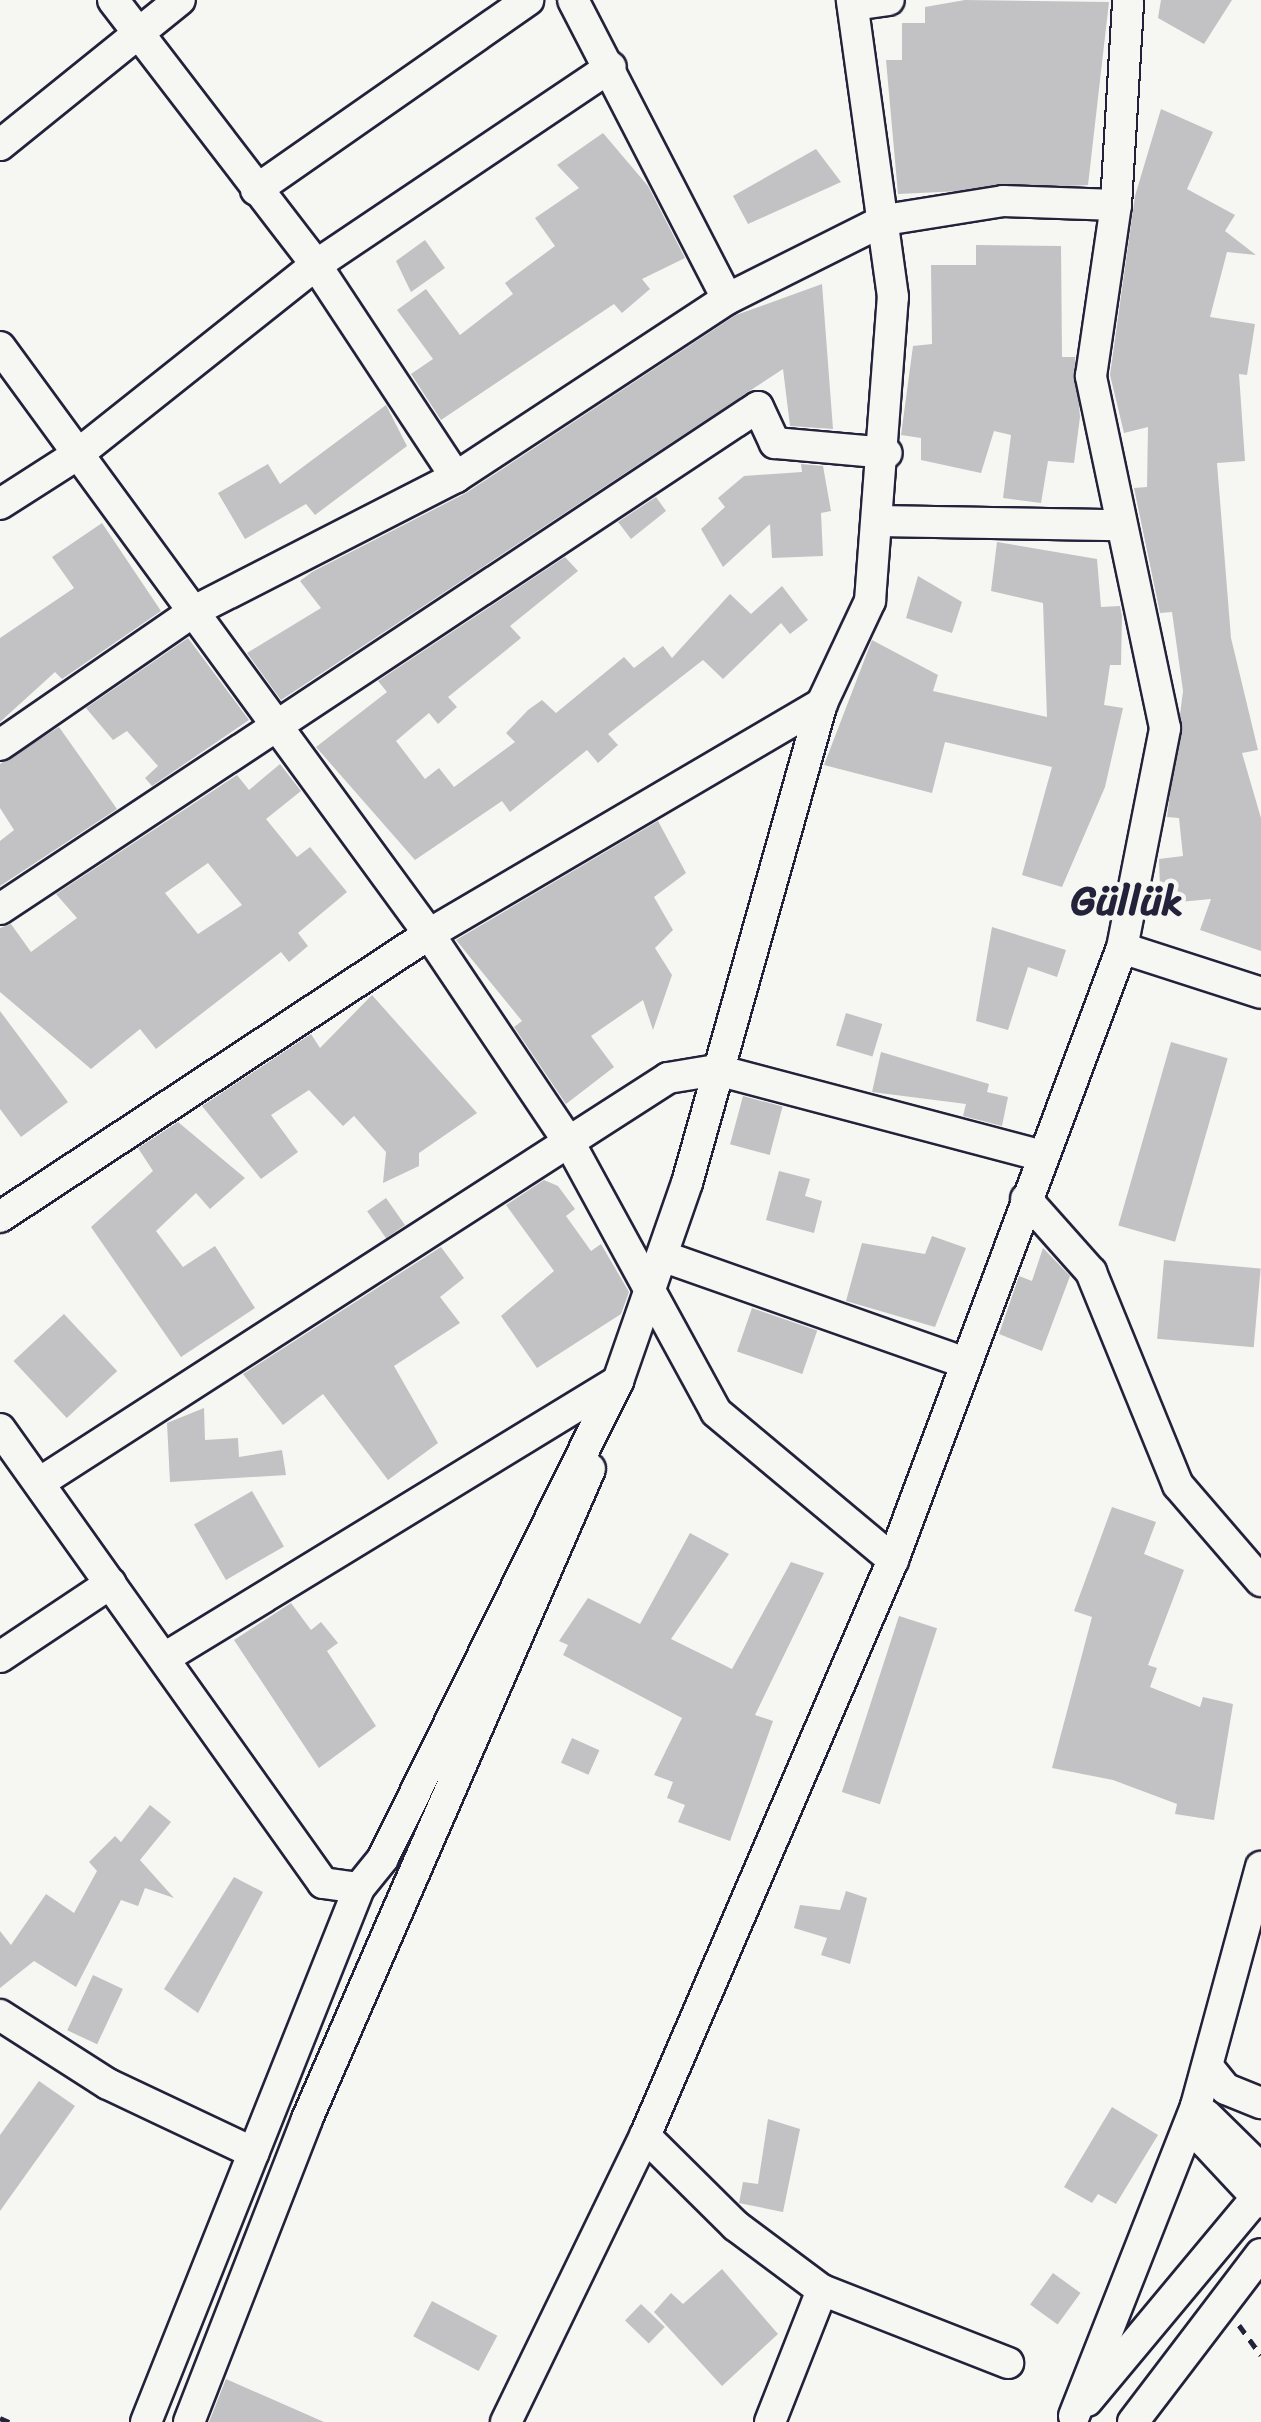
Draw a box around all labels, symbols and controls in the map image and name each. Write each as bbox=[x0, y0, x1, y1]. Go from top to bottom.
district label: Güllük bbox=[1071, 877, 1183, 925]

